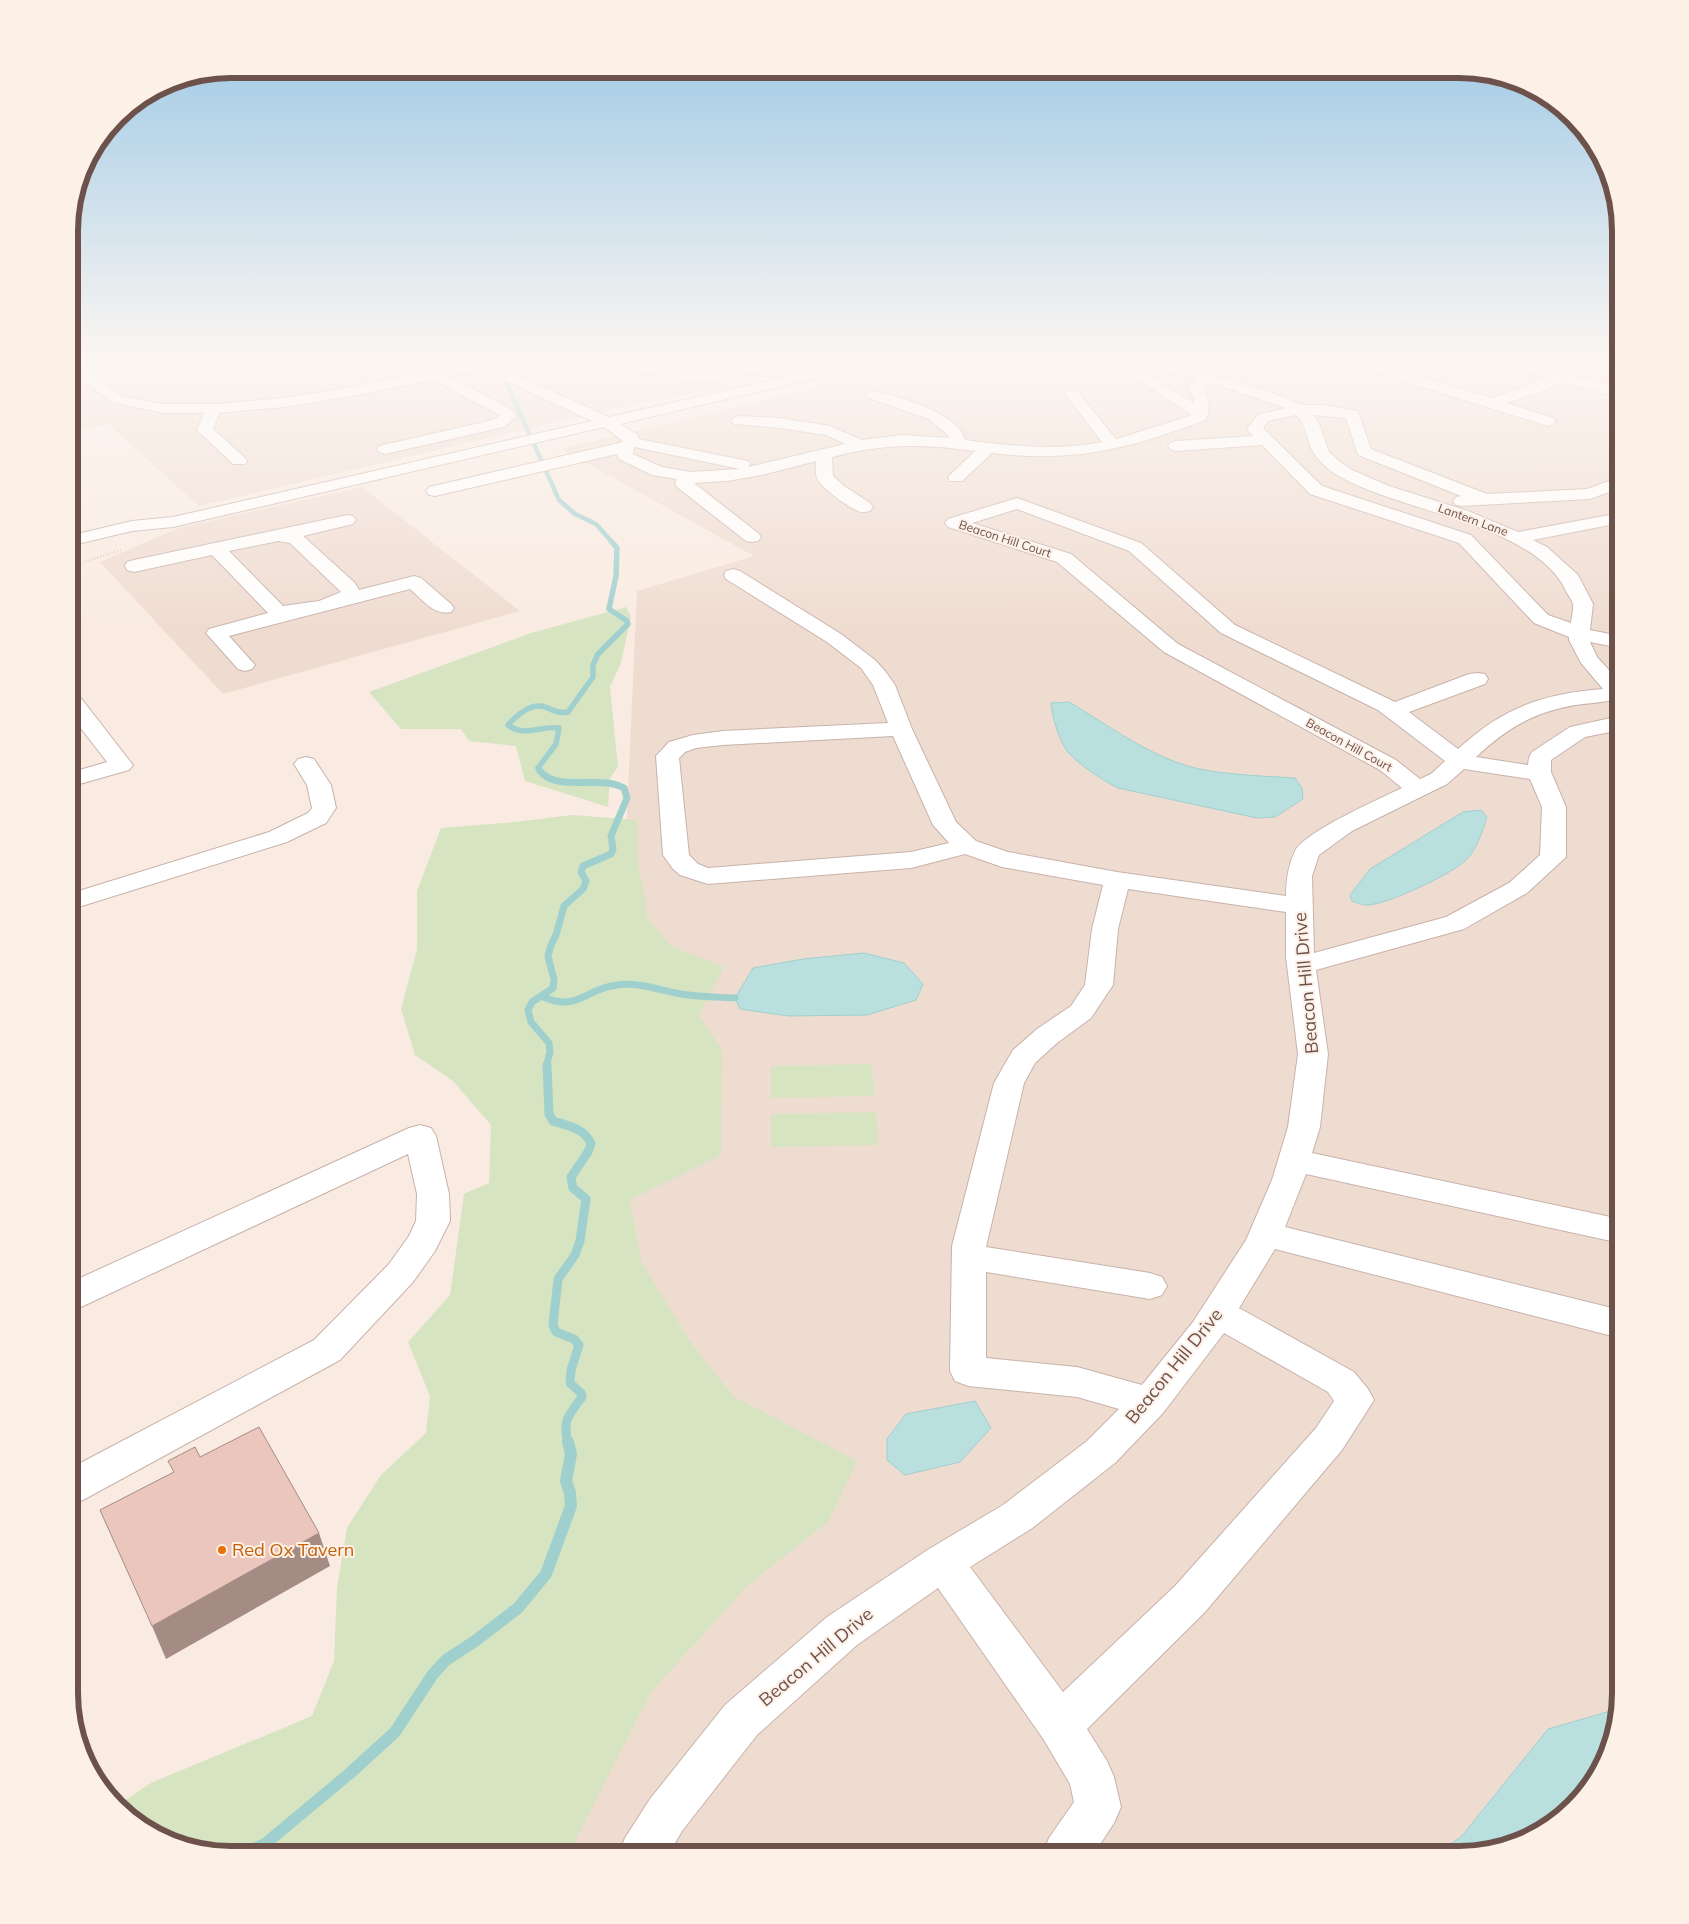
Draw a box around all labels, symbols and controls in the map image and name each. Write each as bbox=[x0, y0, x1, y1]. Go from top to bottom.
street label: Lantern Lane bbox=[1436, 500, 1510, 539]
street label: Beacon Hill Court bbox=[957, 517, 1053, 560]
street label: Beacon Hill Court bbox=[1304, 715, 1395, 774]
street label: Beacon Hill Drive bbox=[1288, 911, 1323, 1055]
street label: Beacon Hill Drive bbox=[1120, 1303, 1227, 1428]
place label: Red Ox Tavern bbox=[232, 1538, 354, 1561]
marker: Red Ox Tavern bbox=[216, 1544, 228, 1556]
street label: Beacon Hill Drive bbox=[754, 1602, 877, 1711]

